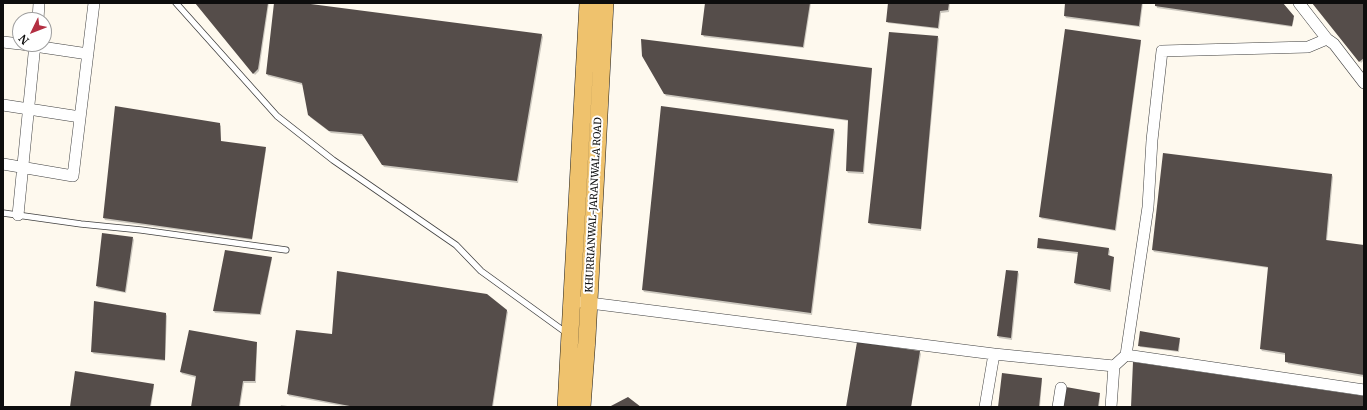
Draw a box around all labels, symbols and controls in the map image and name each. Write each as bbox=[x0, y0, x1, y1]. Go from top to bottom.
north arrow bbox=[12, 12, 52, 52]
text: N bbox=[16, 32, 32, 47]
street label: KHURRIANWAL-JARANWALA ROAD bbox=[583, 117, 605, 293]

